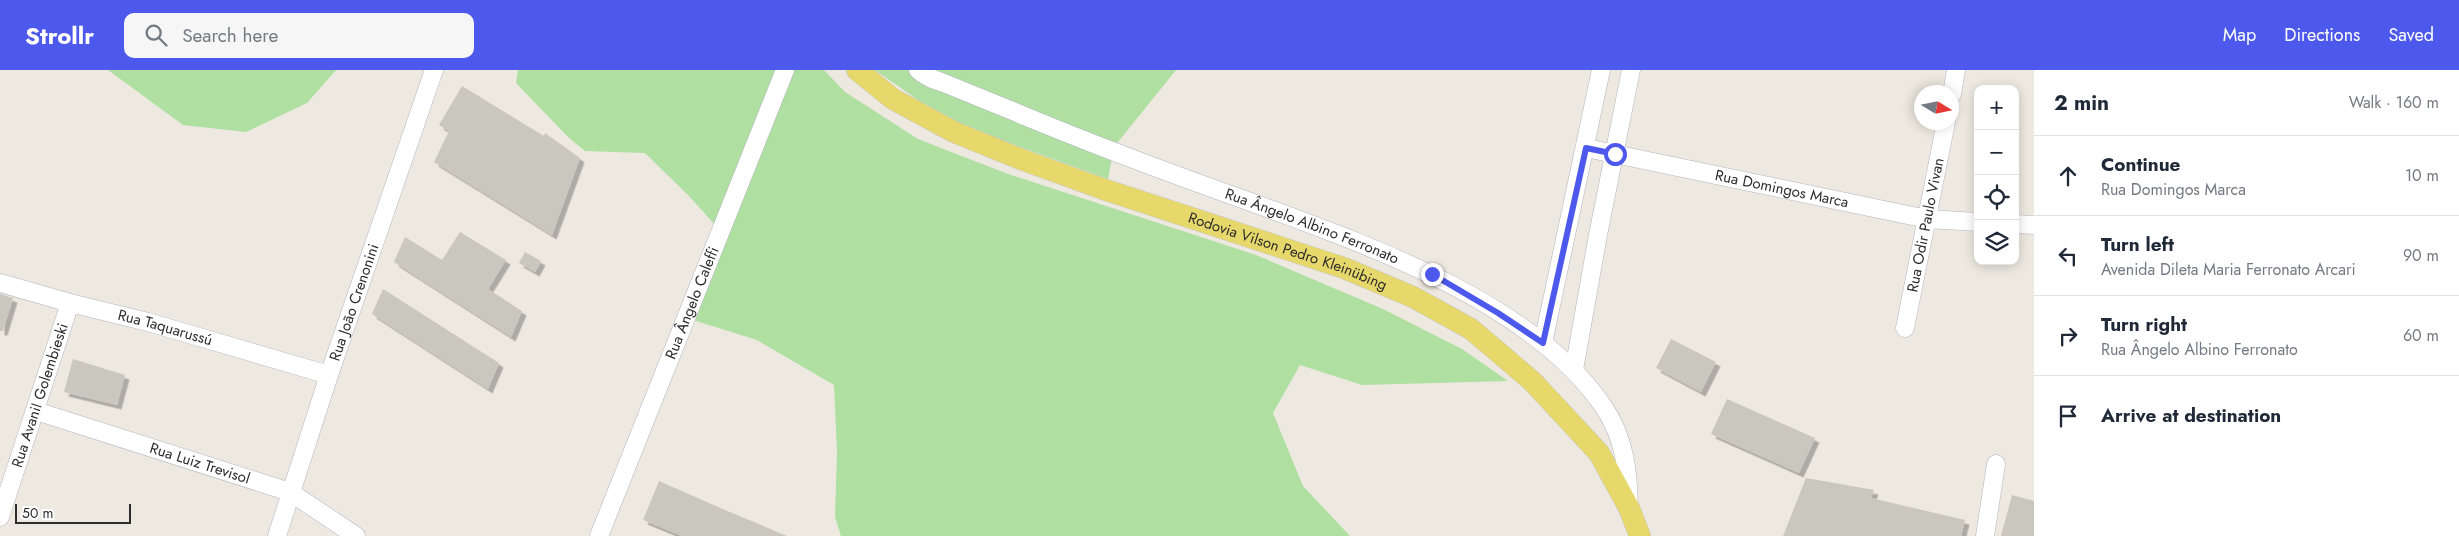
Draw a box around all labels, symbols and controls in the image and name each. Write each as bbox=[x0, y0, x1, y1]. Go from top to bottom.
search box bbox=[124, 13, 474, 58]
text: Strollr bbox=[25, 18, 94, 53]
icon: search bbox=[142, 21, 170, 49]
text: Search here bbox=[182, 22, 278, 49]
text: Map bbox=[2223, 22, 2256, 48]
text: Directions bbox=[2284, 22, 2360, 48]
text: Saved bbox=[2388, 22, 2434, 48]
north arrow bbox=[1914, 85, 1959, 130]
map controls bbox=[1974, 85, 2019, 265]
button: + bbox=[1974, 85, 2019, 130]
text: 2 min bbox=[2054, 88, 2109, 118]
text: Walk · 160 m bbox=[2349, 91, 2439, 114]
button: − bbox=[1974, 130, 2019, 175]
route start bbox=[1604, 143, 1627, 166]
text: Continue bbox=[2101, 151, 2180, 178]
street label: Rua Odir Paulo Vivan bbox=[1901, 156, 1950, 294]
icon: ahead bbox=[2054, 162, 2082, 190]
street label: Rua Domingos Marca bbox=[1713, 164, 1851, 213]
text: 10 m bbox=[2405, 164, 2439, 187]
button: locate bbox=[1974, 175, 2019, 220]
text: Rua Domingos Marca bbox=[2101, 178, 2246, 201]
street label: Rua Ângelo Albino Ferronato bbox=[1222, 183, 1402, 269]
street label: Rodovia Vilson Pedro Kleinübing bbox=[1185, 207, 1391, 296]
button: layers bbox=[1974, 220, 2019, 265]
text: Turn left bbox=[2101, 231, 2174, 258]
street label: Rua João Crenonini bbox=[324, 241, 384, 364]
icon: left bbox=[2054, 242, 2082, 270]
street label: Rua Ângelo Caleffi bbox=[660, 243, 724, 362]
text: 90 m bbox=[2403, 244, 2439, 267]
text: Avenida Dileta Maria Ferronato Arcari bbox=[2101, 258, 2356, 281]
route end bbox=[1421, 263, 1444, 286]
street label: Rua Taquarussú bbox=[115, 304, 215, 351]
text: Turn right bbox=[2101, 311, 2187, 338]
street label: Rua AvaniI Golembieski bbox=[6, 320, 74, 470]
icon: right bbox=[2054, 322, 2082, 350]
text: 60 m bbox=[2403, 324, 2439, 347]
text: Rua Ângelo Albino Ferronato bbox=[2101, 338, 2298, 361]
icon: arrive bbox=[2054, 402, 2082, 430]
text: Arrive at destination bbox=[2101, 402, 2281, 429]
street label: Rua Luiz Trevisol bbox=[147, 437, 253, 490]
scale bar bbox=[15, 501, 131, 524]
text: 50 m bbox=[22, 503, 53, 523]

